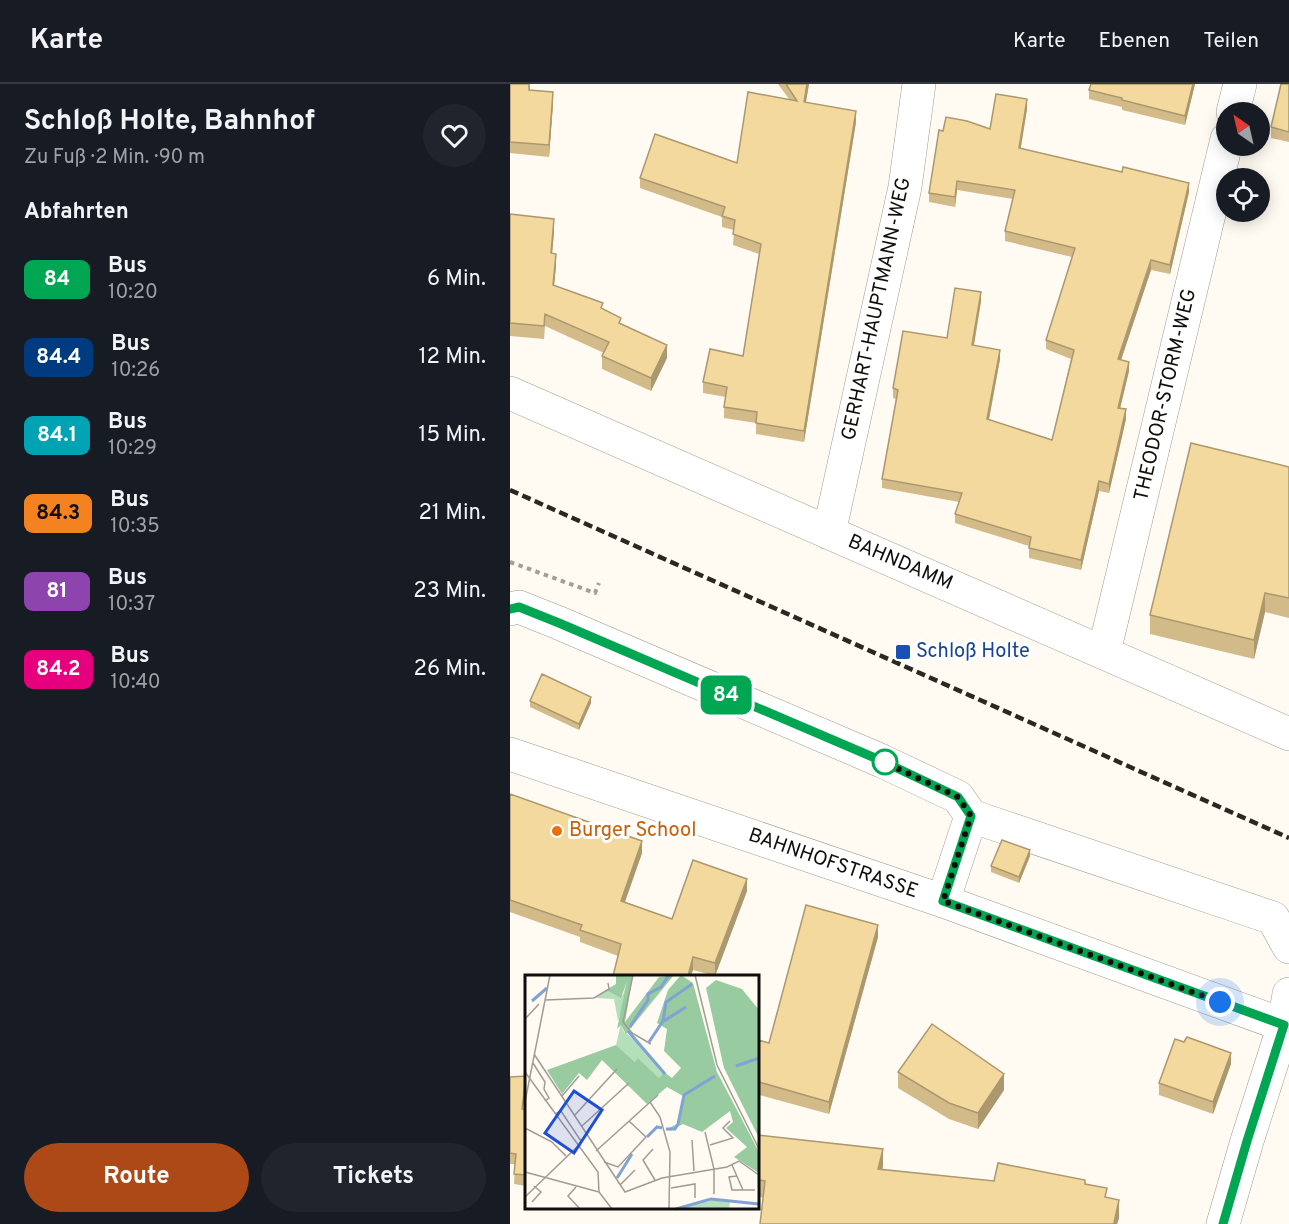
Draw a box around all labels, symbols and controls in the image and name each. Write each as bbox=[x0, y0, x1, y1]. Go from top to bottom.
text: Karte bbox=[30, 23, 103, 59]
text: Karte bbox=[1013, 28, 1065, 55]
text: Ebenen bbox=[1098, 28, 1170, 55]
text: Teilen bbox=[1203, 28, 1259, 55]
north arrow bbox=[1216, 102, 1270, 156]
map controls bbox=[1216, 102, 1270, 222]
text: Schloß Holte, Bahnhof bbox=[24, 104, 315, 140]
button: heart bbox=[423, 104, 486, 167]
text: Zu Fuß · 2 Min. · 90 m bbox=[24, 145, 205, 171]
button: locate bbox=[1216, 168, 1270, 222]
street label: GERHART-HAUPTMANN-WEG bbox=[836, 175, 918, 443]
text: Abfahrten bbox=[24, 199, 129, 226]
text: Bus bbox=[108, 253, 147, 280]
text: 84 bbox=[44, 266, 70, 293]
text: 6 Min. bbox=[427, 266, 486, 293]
text: 10:20 bbox=[108, 280, 158, 306]
street label: THEODOR-STORM-WEG bbox=[1129, 286, 1203, 504]
text: Bus bbox=[111, 331, 150, 358]
text: 84.4 bbox=[36, 344, 81, 371]
text: 12 Min. bbox=[418, 344, 486, 371]
text: 10:26 bbox=[111, 358, 160, 384]
text: Bus bbox=[108, 409, 147, 436]
text: 84.1 bbox=[37, 422, 77, 449]
text: 15 Min. bbox=[418, 422, 486, 449]
text: 10:29 bbox=[108, 436, 157, 462]
text: Bus bbox=[110, 487, 149, 514]
text: 84.3 bbox=[36, 500, 80, 527]
text: 21 Min. bbox=[418, 500, 486, 527]
text: 10:35 bbox=[110, 514, 160, 540]
street label: BAHNDAMM bbox=[844, 529, 956, 597]
text: Bus bbox=[108, 565, 147, 592]
text: 81 bbox=[46, 578, 68, 605]
text: 23 Min. bbox=[413, 578, 486, 605]
text: 10:37 bbox=[108, 592, 155, 618]
place label: Schloß Holte bbox=[916, 639, 1030, 665]
text: Bus bbox=[111, 643, 150, 670]
marker: Schloß Holte bbox=[894, 643, 912, 661]
text: 84.2 bbox=[36, 656, 81, 683]
text: 26 Min. bbox=[413, 656, 486, 683]
text: 10:40 bbox=[111, 670, 161, 696]
line badge: 84 bbox=[699, 676, 753, 714]
text: 84 bbox=[713, 682, 739, 709]
unlabelled marker bbox=[872, 749, 898, 775]
place label: Burger School bbox=[569, 818, 696, 844]
street label: BAHNHOFSTRASSE bbox=[745, 823, 921, 905]
marker: Burger School bbox=[550, 824, 564, 838]
inset map bbox=[525, 975, 759, 1209]
your location bbox=[1205, 987, 1235, 1017]
button: Route bbox=[24, 1143, 249, 1212]
button: Tickets bbox=[261, 1143, 486, 1212]

